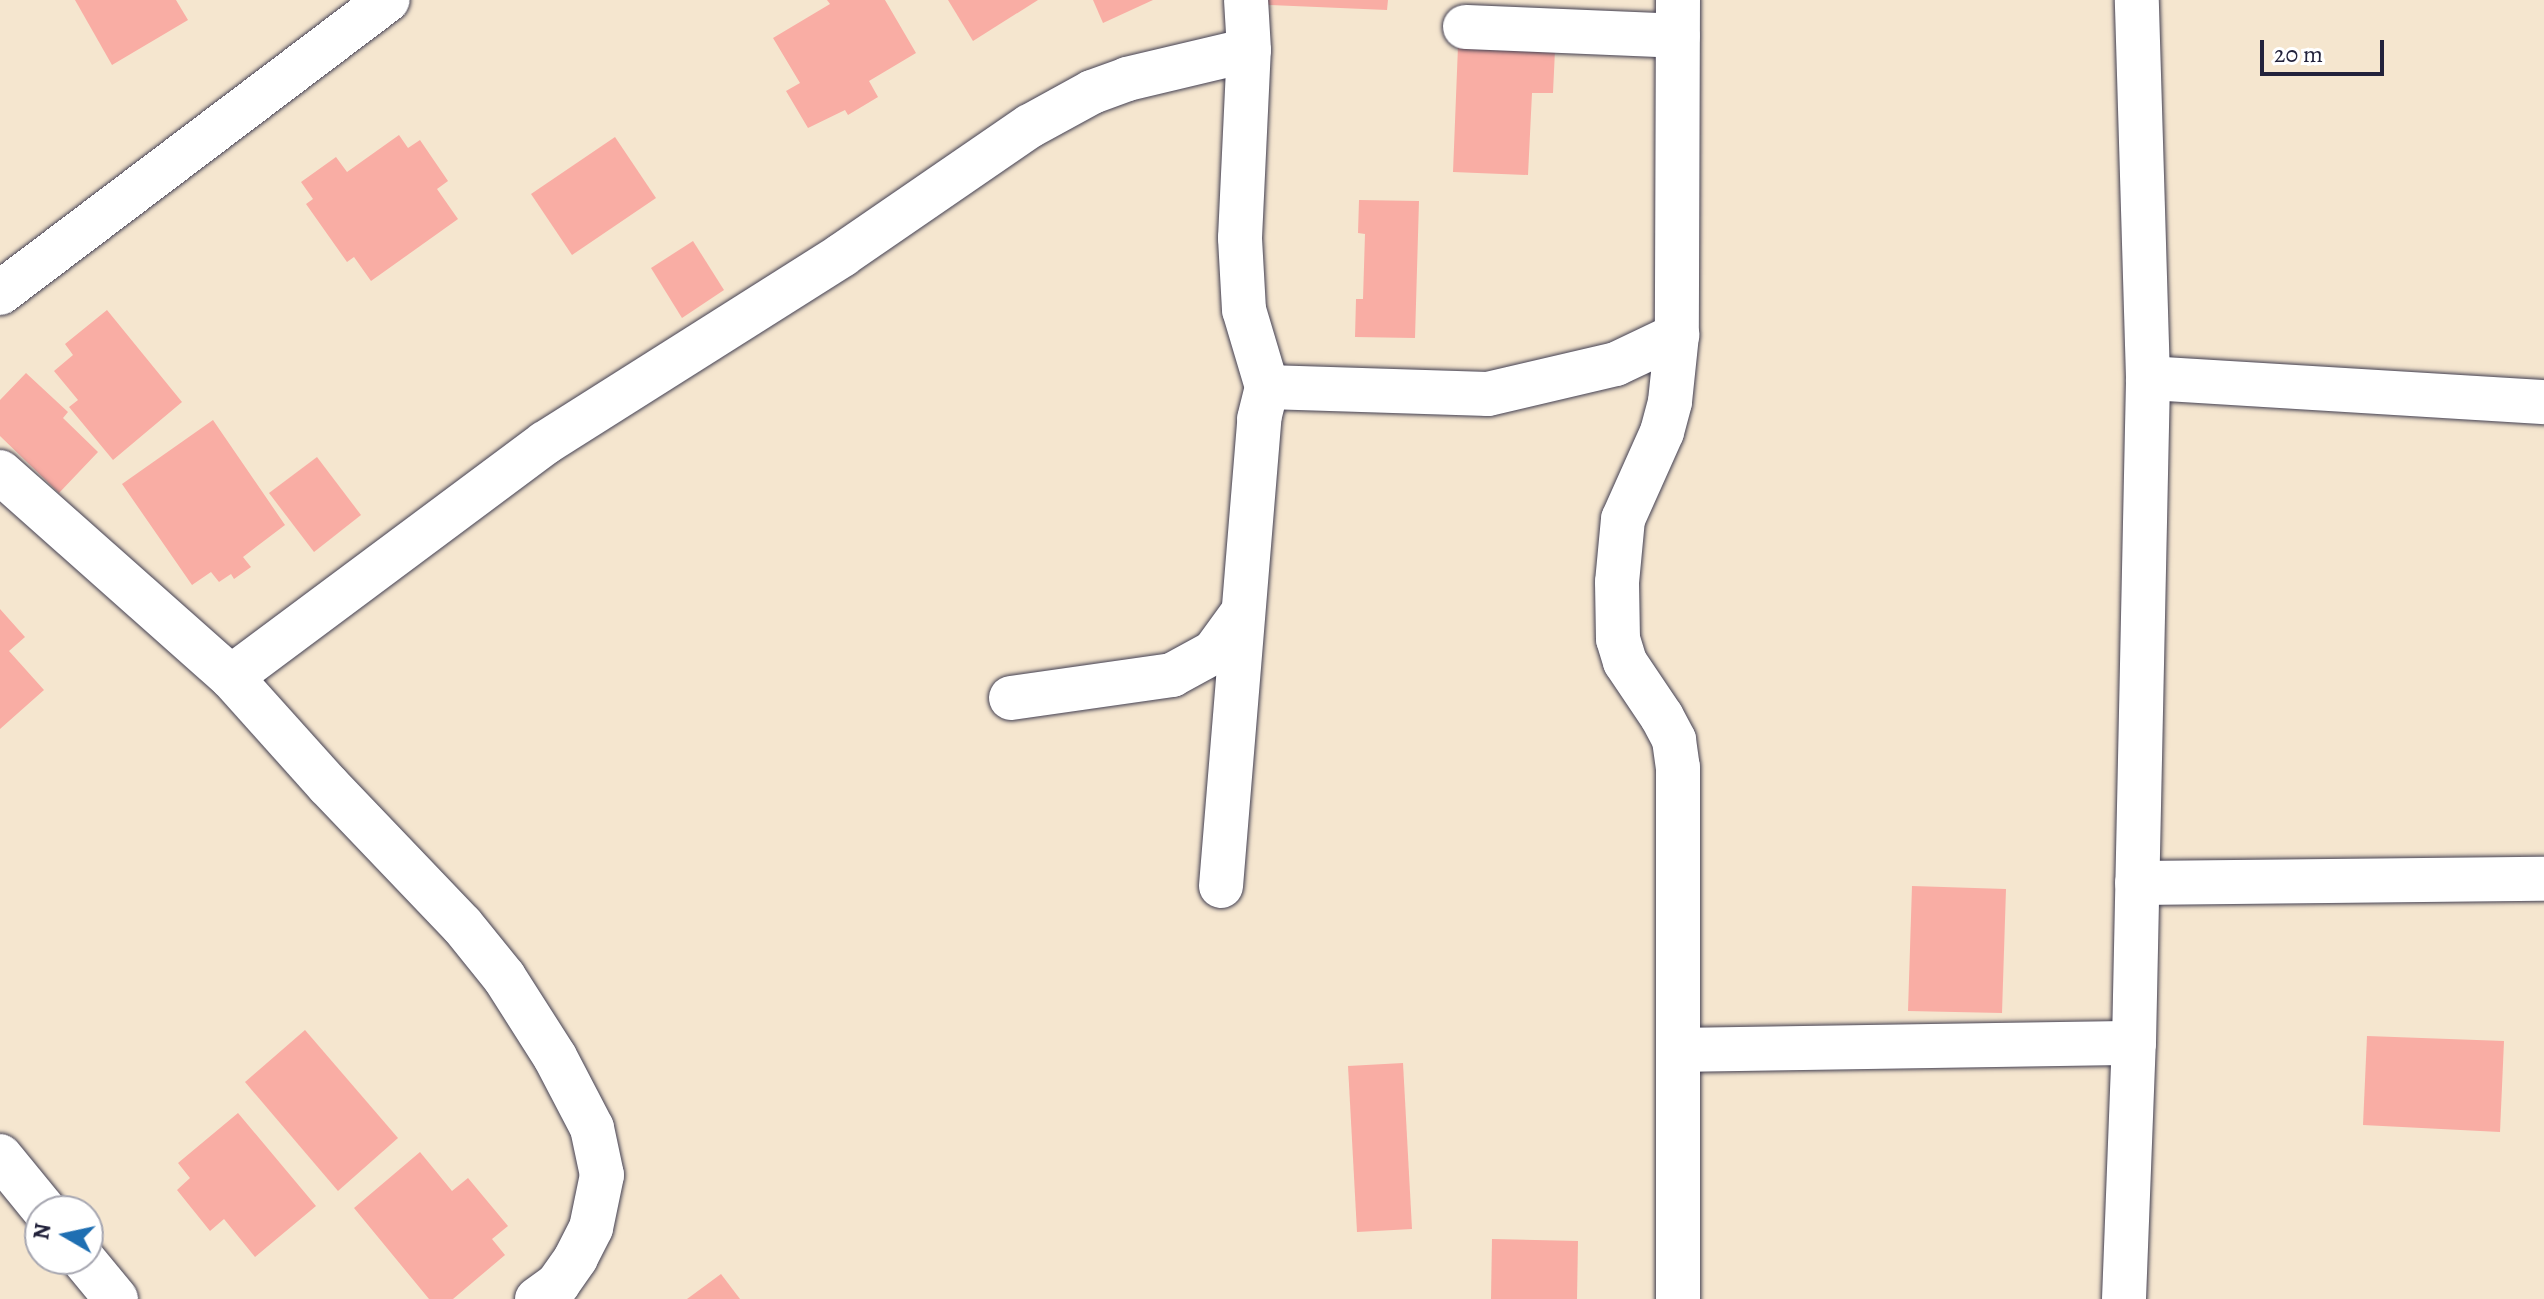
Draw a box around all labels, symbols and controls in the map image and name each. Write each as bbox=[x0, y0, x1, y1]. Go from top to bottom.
scale bar bbox=[2264, 24, 2388, 74]
text: 20 m bbox=[2274, 38, 2323, 70]
north arrow bbox=[24, 1195, 104, 1275]
text: N bbox=[26, 1221, 58, 1242]

